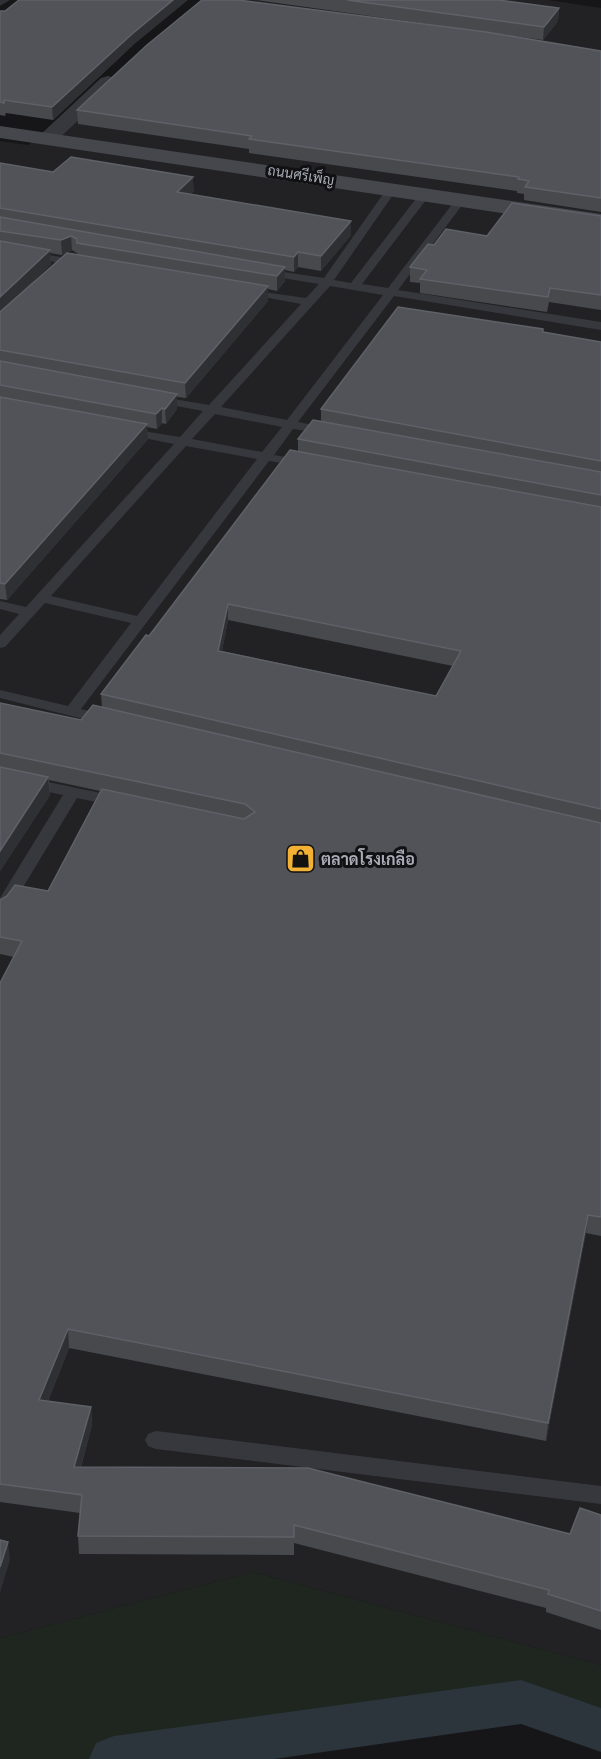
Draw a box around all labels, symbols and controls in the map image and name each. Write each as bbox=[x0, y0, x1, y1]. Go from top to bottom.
street label: ถนนศรีเพ็ญ bbox=[266, 161, 336, 189]
shop icon: ตลาดโรงเกลือ bbox=[284, 843, 316, 875]
place label: ตลาดโรงเกลือ bbox=[321, 848, 415, 870]

